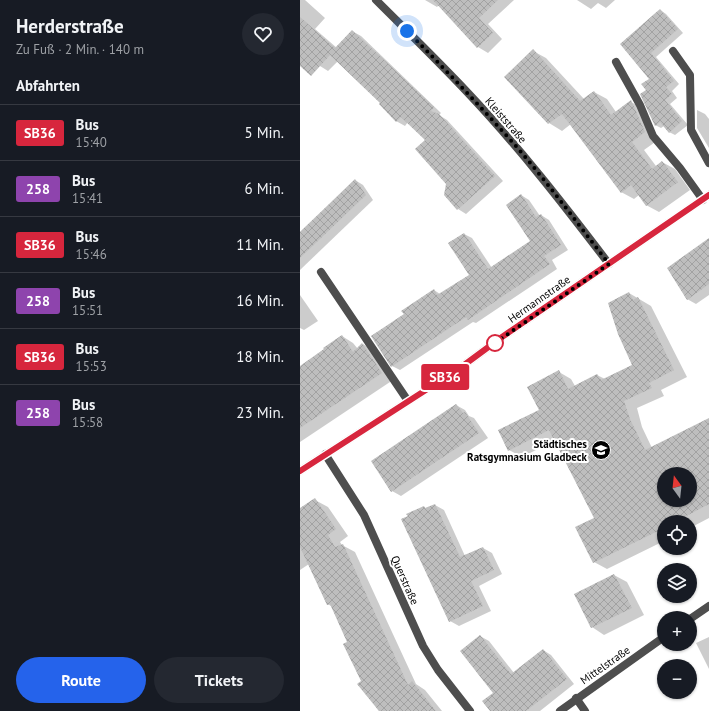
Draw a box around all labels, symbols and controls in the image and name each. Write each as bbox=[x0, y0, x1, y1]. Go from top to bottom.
button: heart bbox=[242, 13, 284, 55]
text: Herderstraße bbox=[16, 14, 124, 38]
your location bbox=[397, 21, 417, 41]
text: Zu Fuß · 2 Min. · 140 m bbox=[16, 41, 144, 58]
text: Abfahrten bbox=[16, 76, 80, 95]
street label: Kleiststraße bbox=[482, 94, 530, 146]
text: Bus bbox=[76, 115, 99, 134]
text: 5 Min. bbox=[245, 123, 284, 142]
text: SB36 bbox=[24, 124, 56, 142]
text: 15:40 bbox=[76, 134, 107, 151]
text: Bus bbox=[72, 171, 95, 190]
text: 6 Min. bbox=[245, 179, 284, 198]
text: 258 bbox=[26, 180, 50, 198]
text: 15:41 bbox=[72, 190, 103, 207]
text: Bus bbox=[76, 227, 99, 246]
text: 11 Min. bbox=[236, 235, 284, 254]
text: SB36 bbox=[24, 236, 56, 254]
text: 15:46 bbox=[76, 246, 107, 263]
street label: Hermannstraße bbox=[505, 272, 573, 326]
text: Bus bbox=[72, 283, 95, 302]
text: 16 Min. bbox=[236, 291, 284, 310]
text: 258 bbox=[26, 292, 50, 310]
text: 15:51 bbox=[72, 302, 103, 319]
unlabelled marker bbox=[486, 334, 504, 352]
text: Bus bbox=[76, 339, 99, 358]
text: 18 Min. bbox=[236, 347, 284, 366]
text: SB36 bbox=[24, 348, 56, 366]
text: 15:53 bbox=[76, 358, 107, 375]
line badge: SB36 bbox=[417, 364, 473, 390]
text: SB36 bbox=[429, 368, 461, 386]
text: Bus bbox=[72, 395, 95, 414]
text: 23 Min. bbox=[236, 403, 284, 422]
text: 258 bbox=[26, 404, 50, 422]
text: 15:58 bbox=[72, 414, 103, 431]
place label: Städtisches Ratsgymnasium Gladbeck bbox=[467, 437, 588, 464]
school or university icon: Städtisches Ratsgymnasium Gladbeck bbox=[590, 439, 612, 461]
north arrow bbox=[657, 467, 697, 507]
map controls bbox=[657, 467, 697, 699]
button: locate bbox=[657, 515, 697, 555]
street label: Querstraße bbox=[388, 553, 422, 607]
button: layers bbox=[657, 563, 697, 603]
button: + bbox=[657, 611, 697, 651]
street label: Mittelstraße bbox=[577, 643, 633, 687]
button: Route bbox=[16, 657, 146, 703]
button: Tickets bbox=[154, 657, 284, 703]
button: − bbox=[657, 659, 697, 699]

